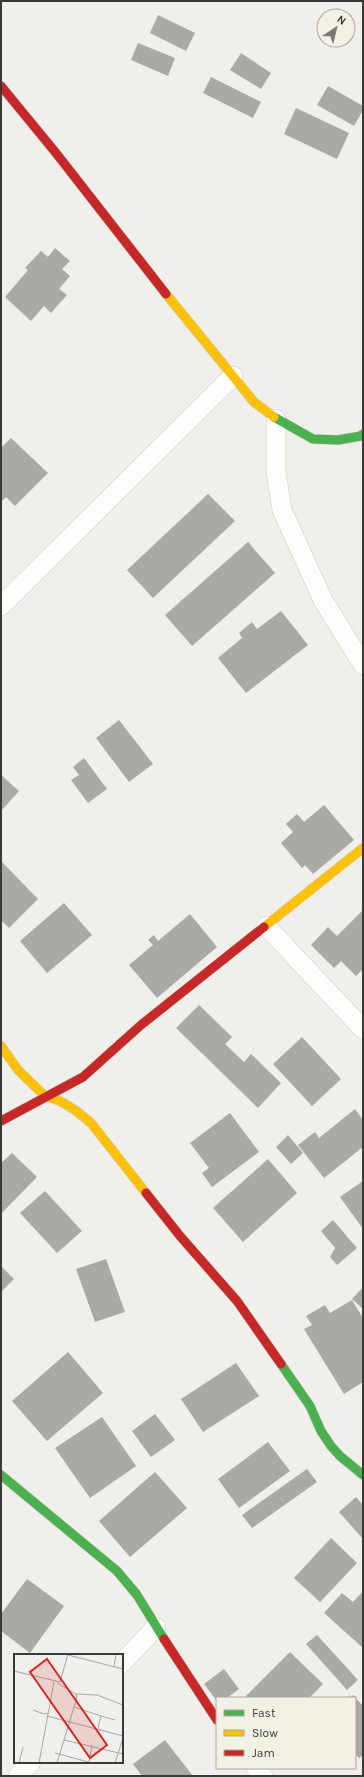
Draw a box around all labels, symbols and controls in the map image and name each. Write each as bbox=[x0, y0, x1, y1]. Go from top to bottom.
north arrow bbox=[316, 8, 356, 48]
text: N bbox=[334, 13, 348, 28]
inset map bbox=[14, 1654, 123, 1763]
legend bbox=[216, 1697, 356, 1769]
text: Fast bbox=[252, 1706, 276, 1720]
text: Slow bbox=[252, 1726, 278, 1740]
text: Jam bbox=[252, 1746, 275, 1760]

